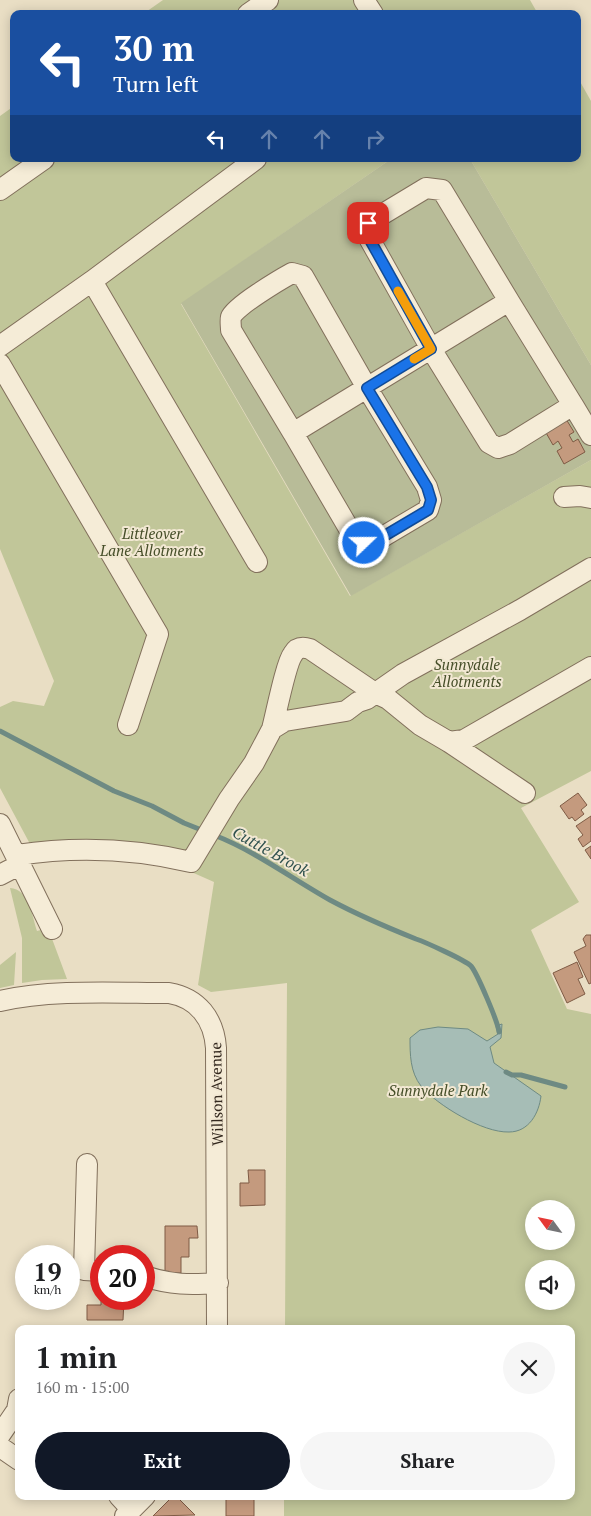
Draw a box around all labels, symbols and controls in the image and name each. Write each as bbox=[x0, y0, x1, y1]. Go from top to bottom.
text: 30 m bbox=[113, 25, 194, 71]
icon: left bbox=[30, 30, 95, 95]
text: Turn left bbox=[113, 69, 199, 98]
icon: left bbox=[202, 125, 230, 153]
icon: ahead bbox=[255, 125, 283, 153]
icon: ahead bbox=[308, 125, 336, 153]
icon: right bbox=[361, 125, 389, 153]
pin bbox=[347, 202, 389, 244]
icon: arrive bbox=[354, 209, 382, 237]
position arrow bbox=[337, 516, 389, 568]
park label: Littleover Lane Allotments bbox=[99, 523, 204, 560]
park label: Sunnydale Allotments bbox=[431, 654, 502, 691]
water label: Cuttle Brook bbox=[228, 821, 314, 881]
street label: Willson Avenue bbox=[205, 1042, 227, 1146]
park label: Sunnydale Park bbox=[388, 1080, 489, 1100]
north arrow bbox=[525, 1200, 575, 1250]
map controls bbox=[525, 1200, 575, 1310]
speed limit sign: 20 bbox=[90, 1245, 155, 1310]
text: 19 bbox=[33, 1255, 62, 1288]
button: sound bbox=[525, 1260, 575, 1310]
text: km/h bbox=[34, 1282, 61, 1297]
text: 1 min bbox=[35, 1337, 117, 1377]
button: close bbox=[503, 1342, 555, 1394]
text: 160 m · 15:00 bbox=[35, 1376, 129, 1398]
button: Exit bbox=[35, 1432, 290, 1490]
button: Share bbox=[300, 1432, 555, 1490]

